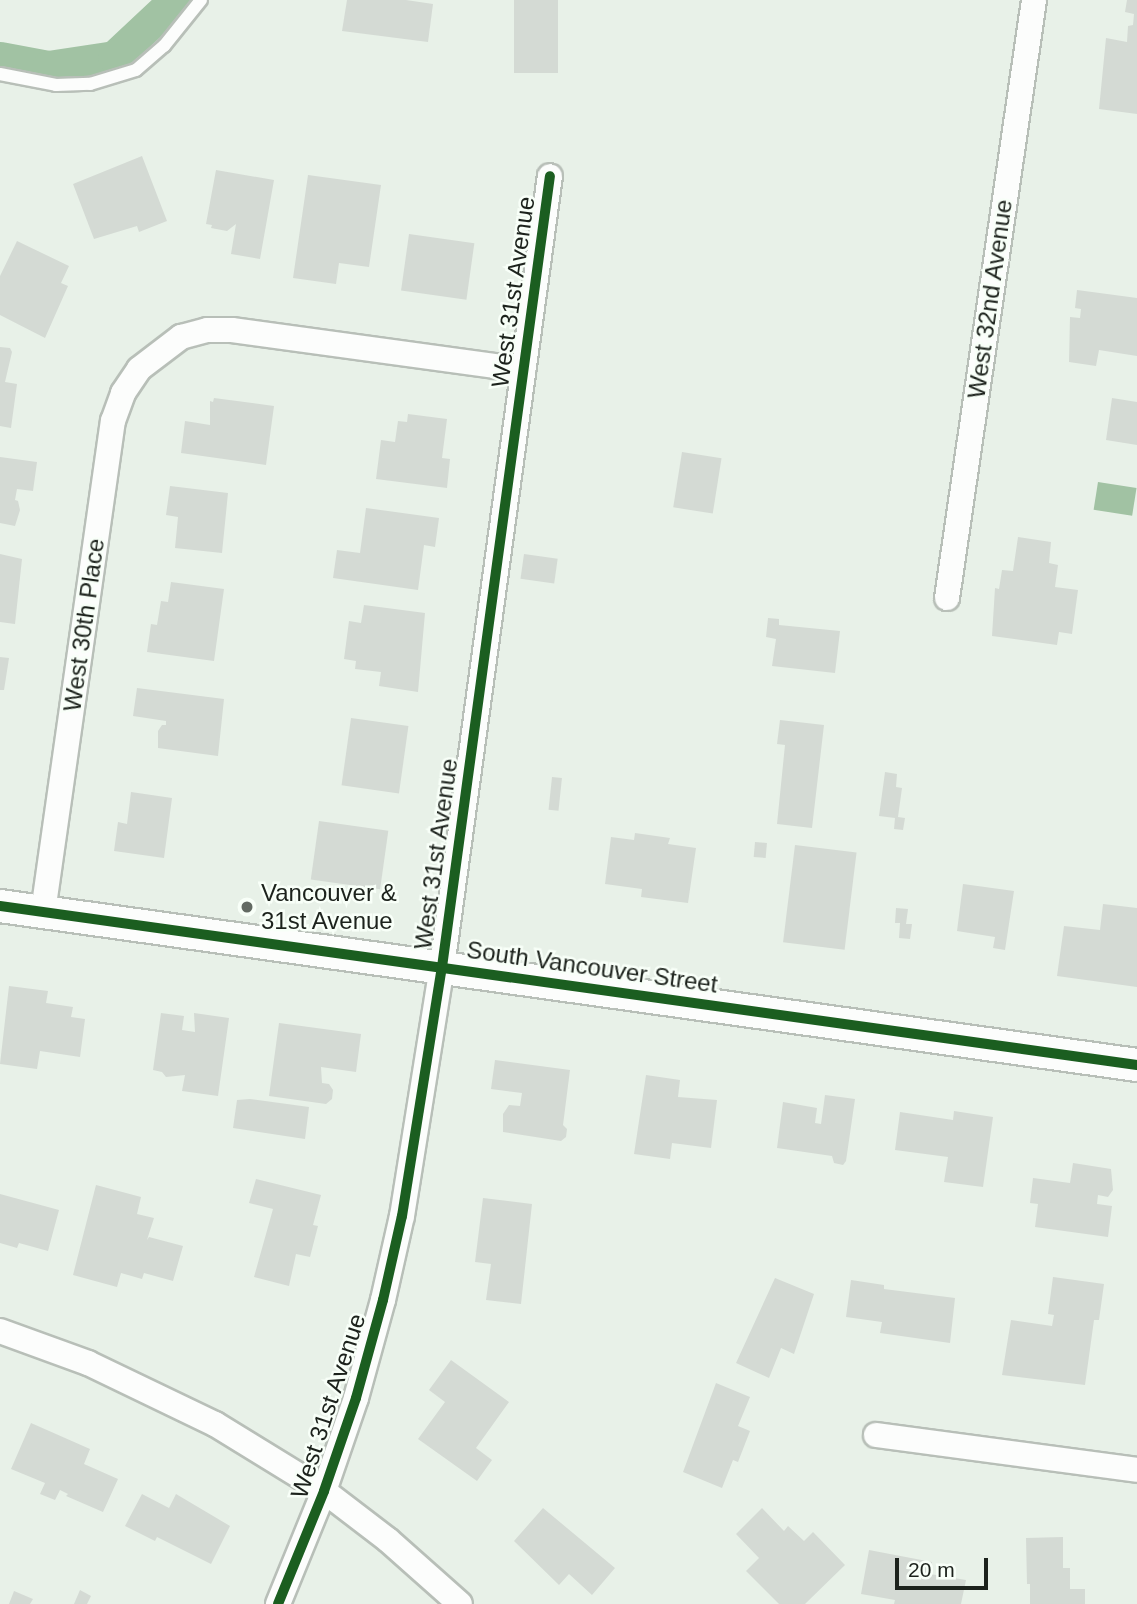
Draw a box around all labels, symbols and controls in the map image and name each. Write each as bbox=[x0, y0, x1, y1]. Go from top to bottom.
street label: West 31st Avenue bbox=[485, 194, 541, 390]
street label: West 32nd Avenue bbox=[962, 197, 1018, 401]
street label: West 30th Place bbox=[58, 537, 110, 713]
street label: West 31st Avenue bbox=[408, 756, 464, 952]
place label: Vancouver & 31st Avenue bbox=[261, 879, 397, 935]
marker: Vancouver & 31st Avenue bbox=[239, 899, 255, 915]
street label: South Vancouver Street bbox=[465, 935, 719, 999]
street label: West 31st Avenue bbox=[284, 1309, 372, 1503]
scale bar bbox=[899, 1544, 992, 1588]
text: 20 m bbox=[908, 1558, 955, 1581]

